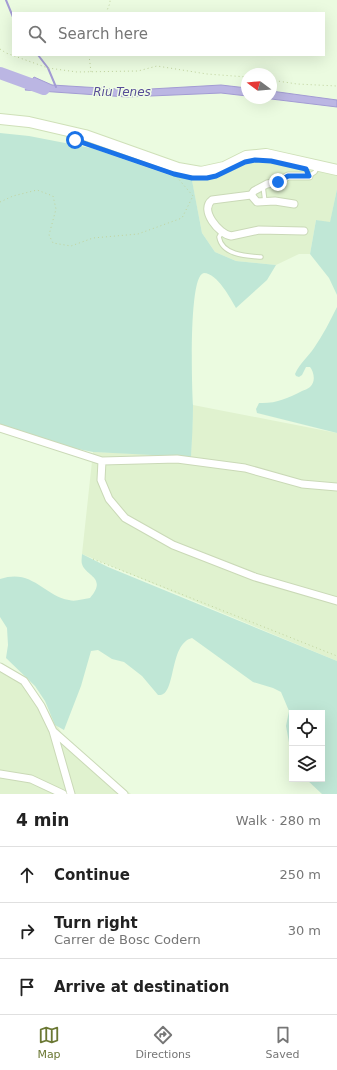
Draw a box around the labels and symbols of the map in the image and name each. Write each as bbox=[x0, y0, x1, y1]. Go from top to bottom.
north arrow bbox=[241, 68, 277, 104]
water label: Riu Tenes bbox=[93, 85, 151, 99]
route start bbox=[66, 131, 84, 149]
route end bbox=[269, 173, 287, 191]

